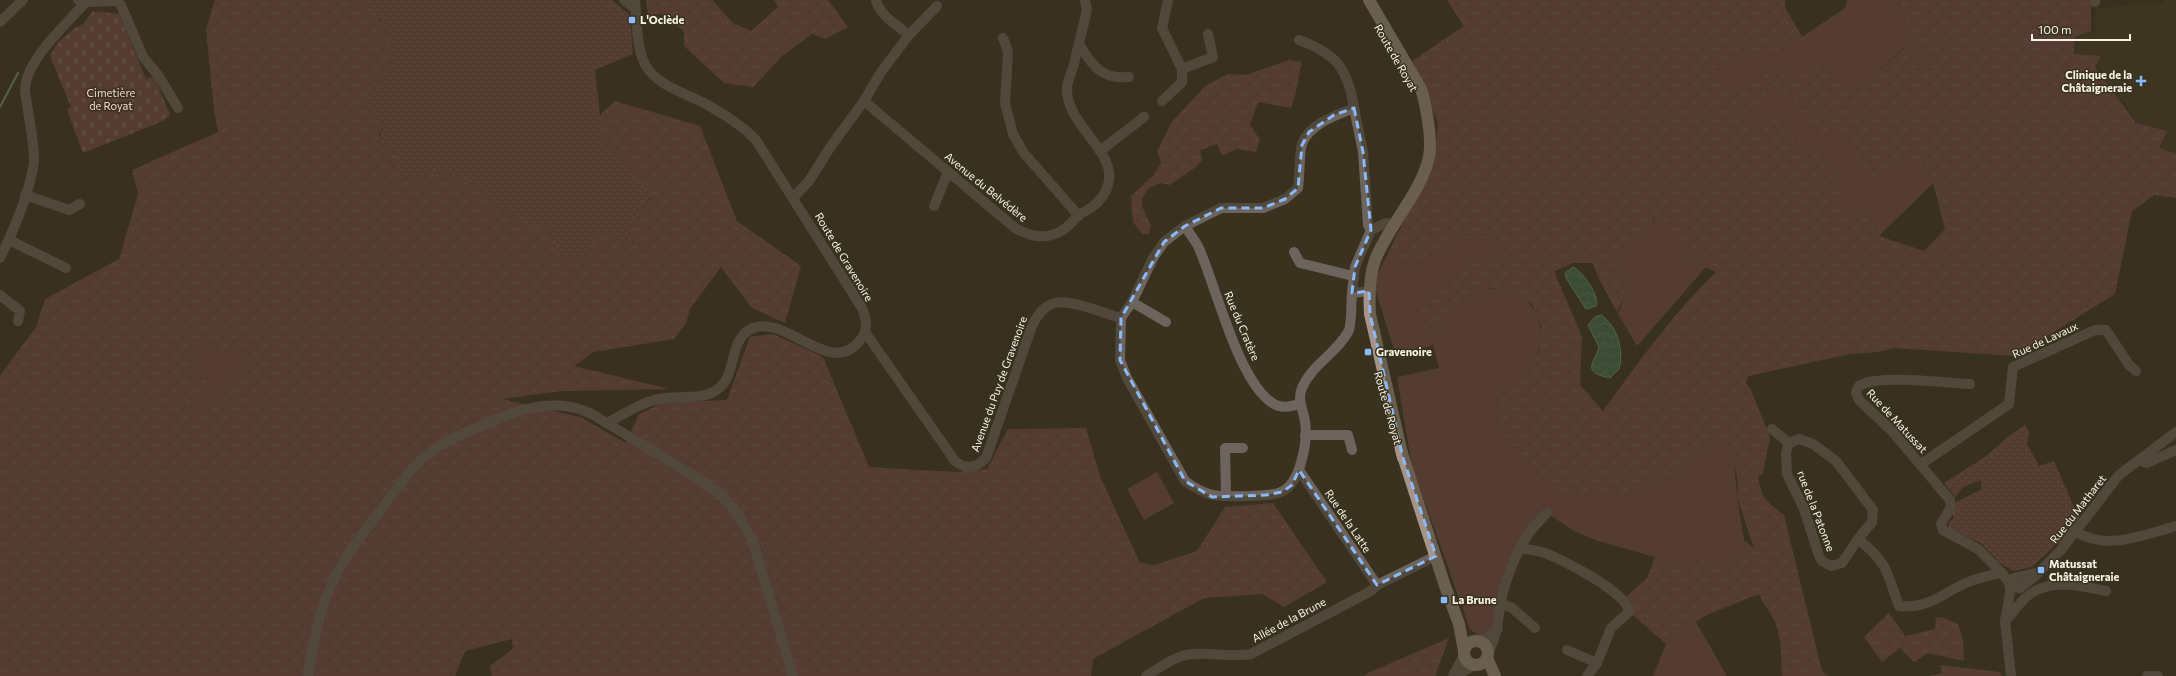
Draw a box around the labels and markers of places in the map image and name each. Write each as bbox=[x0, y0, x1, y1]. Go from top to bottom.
place label: L'Oclède bbox=[640, 13, 684, 26]
marker: L'Oclède bbox=[627, 15, 637, 25]
place label: Clinique de la Châtaigneraie bbox=[2062, 68, 2132, 94]
marker: Clinique de la Châtaigneraie bbox=[2135, 75, 2147, 87]
place label: Gravenoire bbox=[1376, 345, 1432, 358]
marker: Gravenoire bbox=[1363, 347, 1373, 357]
place label: Matussat Châtaigneraie bbox=[2049, 557, 2120, 583]
marker: Matussat Châtaigneraie bbox=[2036, 565, 2046, 575]
place label: La Brune bbox=[1452, 593, 1497, 606]
marker: La Brune bbox=[1439, 595, 1449, 605]

